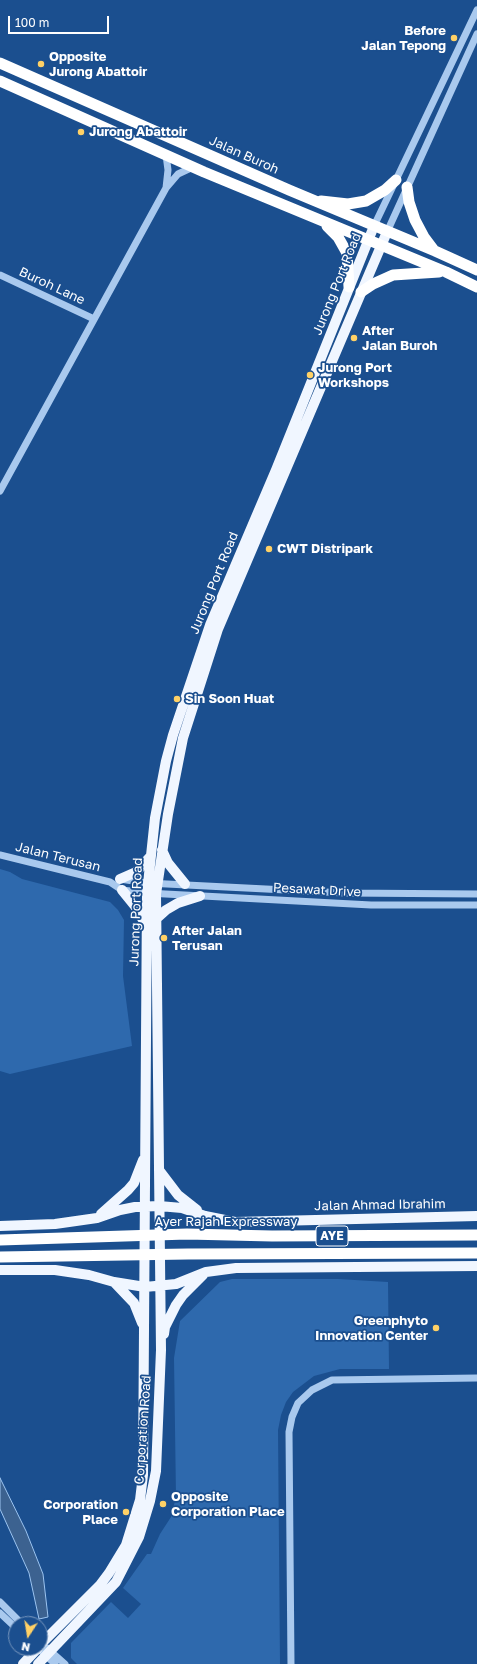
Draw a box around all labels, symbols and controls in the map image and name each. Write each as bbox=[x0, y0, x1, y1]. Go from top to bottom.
scale bar bbox=[10, 8, 111, 34]
text: 100 m bbox=[15, 15, 49, 30]
place label: Before Jalan Tepong bbox=[361, 23, 446, 54]
marker: Before Jalan Tepong bbox=[449, 33, 459, 43]
place label: Opposite Jurong Abattoir bbox=[49, 49, 147, 80]
marker: Opposite Jurong Abattoir bbox=[36, 59, 46, 69]
place label: Jurong Abattoir bbox=[89, 124, 187, 140]
marker: Jurong Abattoir bbox=[76, 127, 86, 137]
street label: Jalan Buroh bbox=[207, 133, 281, 177]
street label: Jurong Port Road bbox=[309, 231, 365, 337]
street label: Buroh Lane bbox=[17, 264, 87, 308]
place label: After Jalan Buroh bbox=[362, 323, 437, 354]
marker: After Jalan Buroh bbox=[349, 333, 359, 343]
place label: Jurong Port Workshops bbox=[318, 360, 392, 391]
marker: Jurong Port Workshops bbox=[305, 370, 315, 380]
street label: Jurong Port Road bbox=[186, 530, 242, 636]
place label: CWT Distripark bbox=[277, 541, 373, 557]
marker: CWT Distripark bbox=[264, 544, 274, 554]
place label: Sin Soon Huat bbox=[185, 691, 274, 707]
marker: Sin Soon Huat bbox=[172, 694, 182, 704]
street label: Jalan Terusan bbox=[14, 839, 102, 875]
street label: Jurong Port Road bbox=[126, 857, 146, 967]
street label: Pesawat Drive bbox=[273, 880, 361, 900]
place label: After Jalan Terusan bbox=[172, 923, 242, 954]
marker: After Jalan Terusan bbox=[159, 933, 169, 943]
street label: Jalan Ahmad Ibrahim bbox=[314, 1196, 446, 1214]
street label: Ayer Rajah Expressway bbox=[155, 1214, 297, 1230]
road number: AYE bbox=[316, 1226, 348, 1246]
place label: Greenphyto Innovation Center bbox=[315, 1313, 428, 1344]
marker: Greenphyto Innovation Center bbox=[431, 1323, 441, 1333]
street label: Corporation Road bbox=[131, 1375, 155, 1485]
place label: Opposite Corporation Place bbox=[171, 1489, 285, 1520]
place label: Corporation Place bbox=[43, 1497, 118, 1528]
marker: Opposite Corporation Place bbox=[158, 1499, 168, 1509]
marker: Corporation Place bbox=[121, 1507, 131, 1517]
north arrow bbox=[8, 1616, 48, 1656]
text: N bbox=[20, 1640, 31, 1654]

